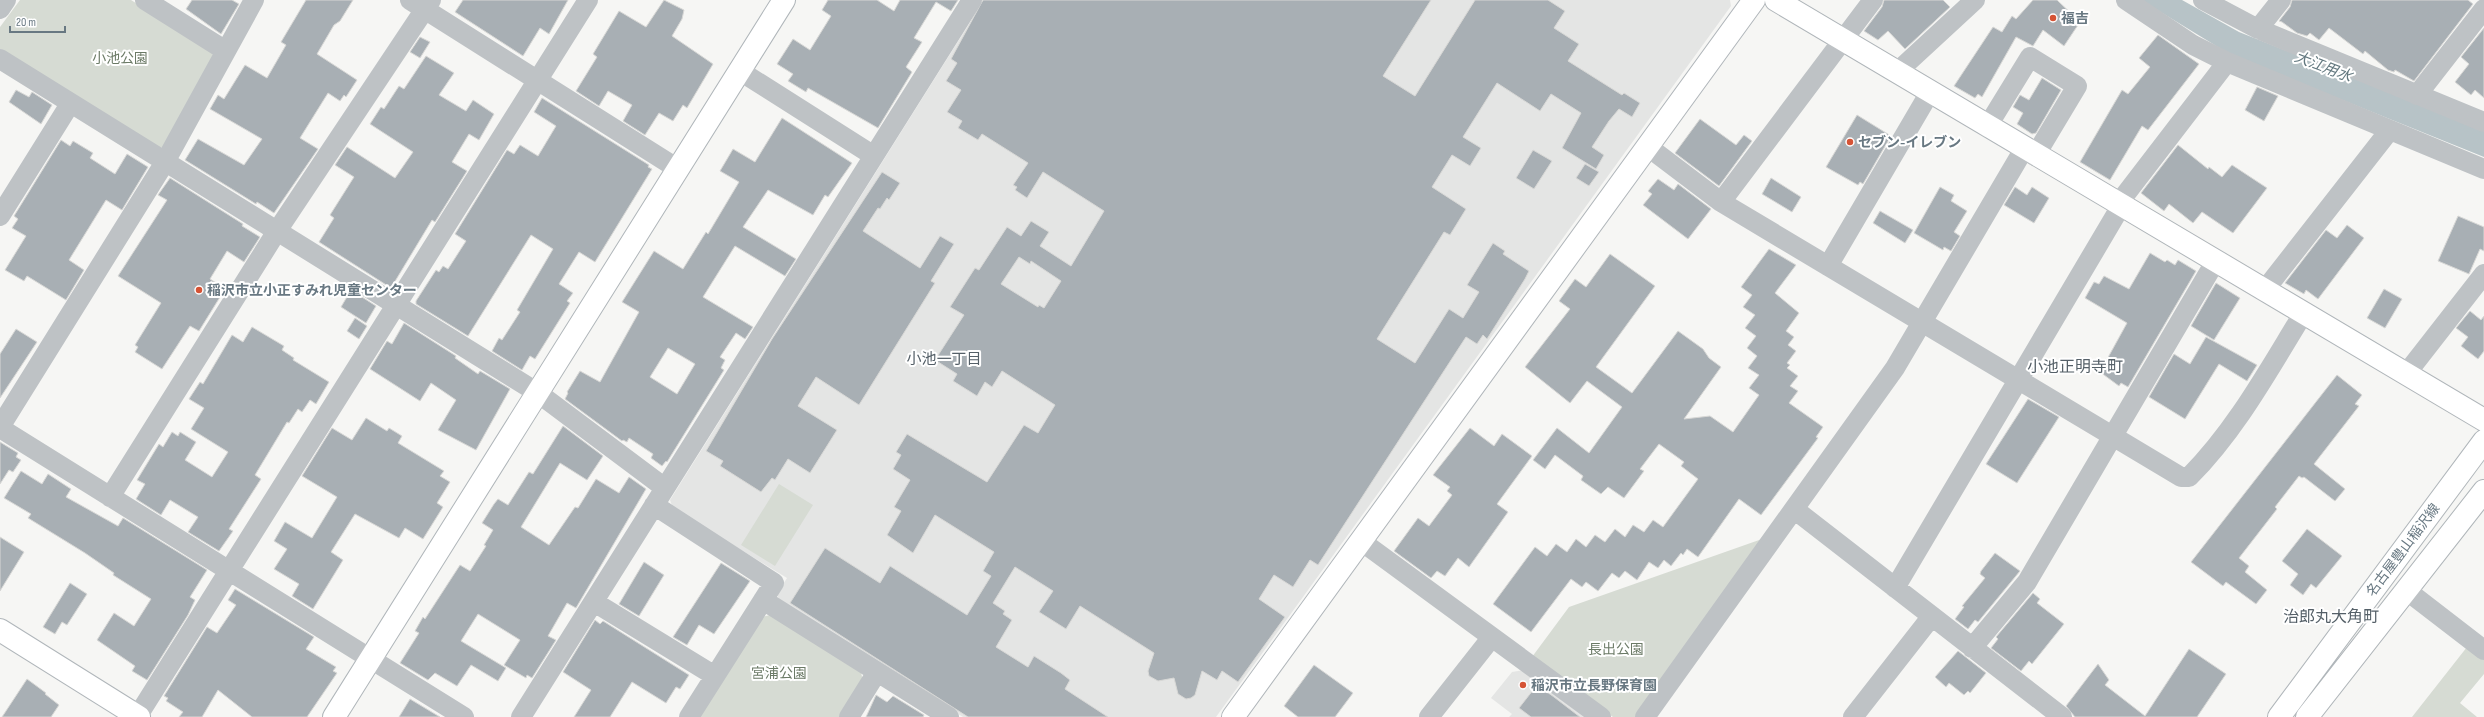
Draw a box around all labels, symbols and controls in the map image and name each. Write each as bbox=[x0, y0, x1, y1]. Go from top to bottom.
scale bar bbox=[10, 8, 65, 34]
place label: 福吉 bbox=[2061, 10, 2089, 27]
marker: 福吉 bbox=[2048, 13, 2058, 23]
text: 20 m bbox=[16, 15, 36, 30]
water label: 大江用水 bbox=[2292, 47, 2356, 87]
park label: 小池公園 bbox=[92, 50, 148, 67]
place label: セブン-イレブン bbox=[1858, 134, 1961, 151]
marker: セブン-イレブン bbox=[1845, 137, 1855, 147]
place label: 稲沢市立小正すみれ児童センター bbox=[207, 282, 417, 299]
marker: 稲沢市立小正すみれ児童センター bbox=[194, 285, 204, 295]
district label: 小池一丁目 bbox=[906, 350, 982, 369]
district label: 小池正明寺町 bbox=[2027, 358, 2123, 377]
street label: 名古屋豊山稲沢線 bbox=[2363, 500, 2443, 600]
district label: 治郎丸大角町 bbox=[2283, 608, 2379, 627]
park label: 長出公園 bbox=[1588, 641, 1644, 658]
park label: 宮浦公園 bbox=[751, 665, 807, 682]
place label: 稲沢市立長野保育園 bbox=[1531, 677, 1657, 694]
marker: 稲沢市立長野保育園 bbox=[1518, 680, 1528, 690]

